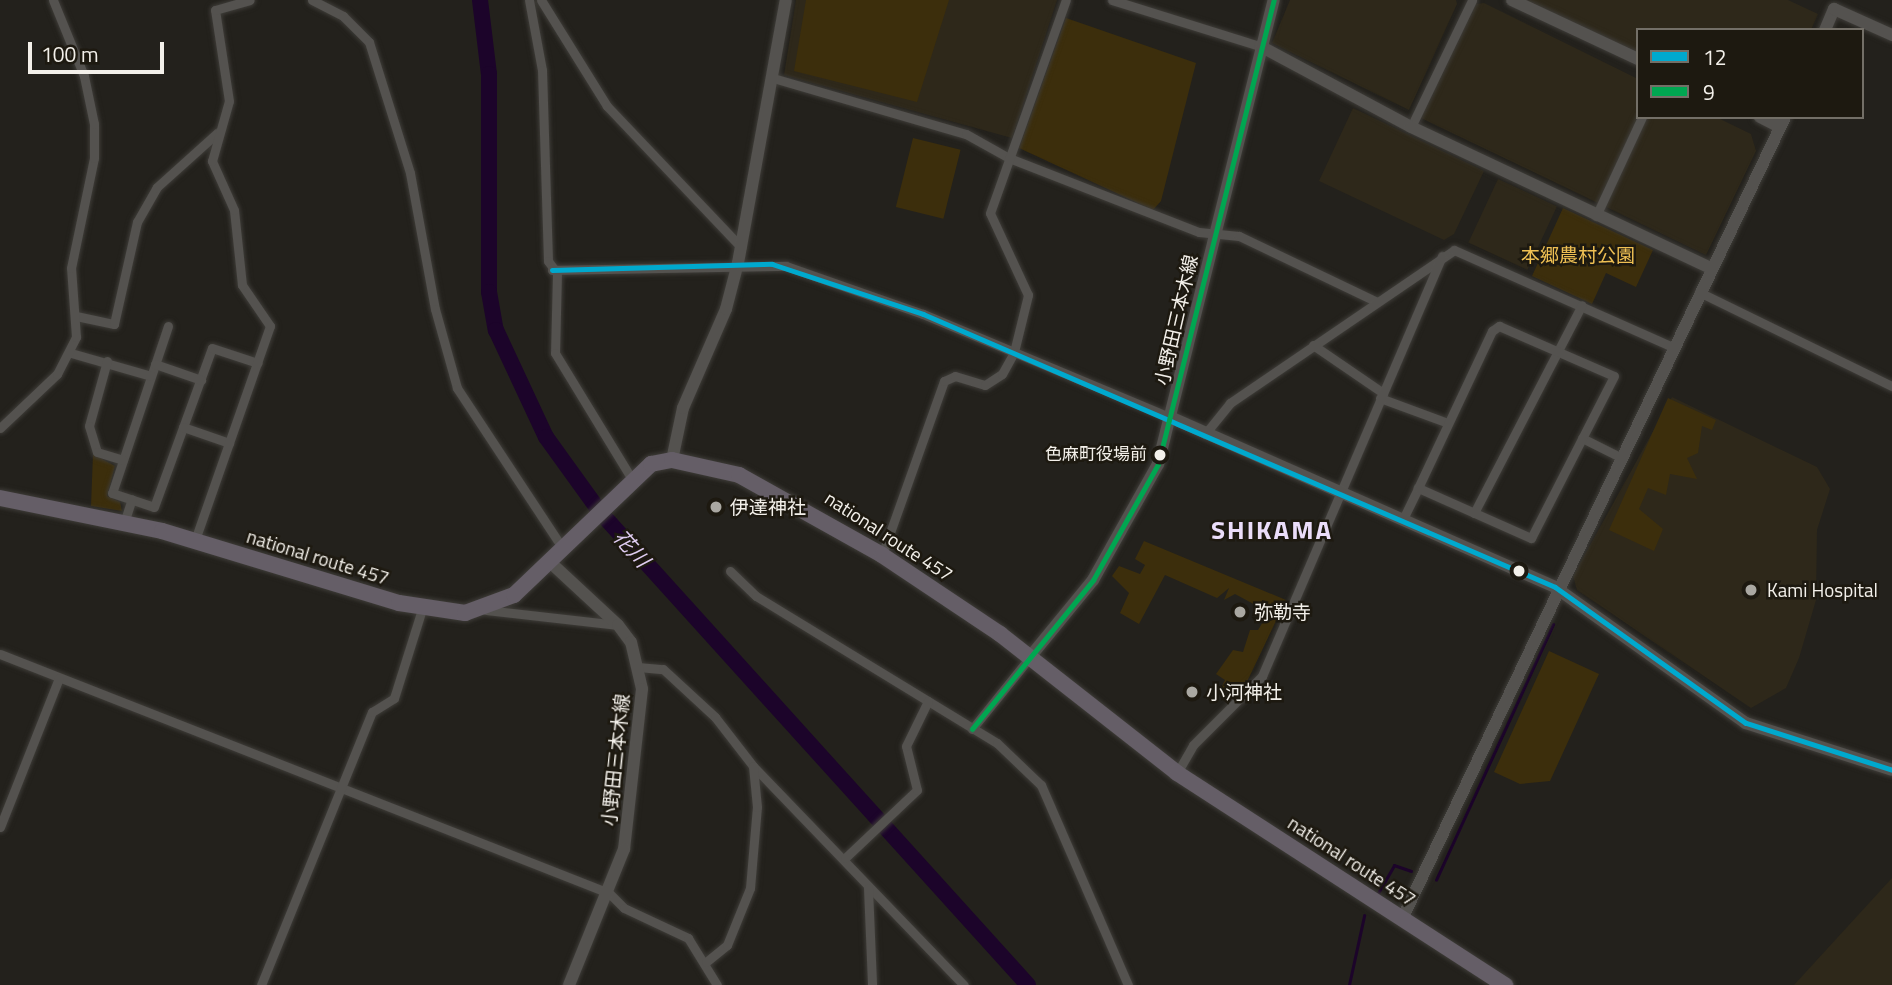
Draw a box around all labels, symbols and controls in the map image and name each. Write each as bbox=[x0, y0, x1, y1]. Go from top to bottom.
scale bar bbox=[32, 28, 168, 72]
legend bbox=[1636, 28, 1864, 119]
text: 100 m bbox=[41, 38, 98, 70]
text: 12 bbox=[1703, 41, 1727, 73]
text: 9 bbox=[1703, 76, 1715, 108]
park label: 本郷農村公園 bbox=[1521, 244, 1635, 266]
street label: 小野田三本木線 bbox=[1150, 253, 1202, 387]
place label: 色麻町役場前 bbox=[1045, 445, 1147, 465]
marker: 色麻町役場前 bbox=[1153, 448, 1167, 462]
street label: national route 457 bbox=[821, 486, 957, 586]
place label: 伊達神社 bbox=[730, 496, 806, 518]
marker: 伊達神社 bbox=[708, 499, 724, 515]
district label: SHIKAMA bbox=[1212, 514, 1332, 546]
water label: 花川 bbox=[609, 524, 655, 572]
street label: national route 457 bbox=[244, 525, 392, 589]
unlabelled marker bbox=[1512, 564, 1526, 578]
place label: Kami Hospital bbox=[1767, 579, 1878, 601]
marker: Kami Hospital bbox=[1741, 580, 1761, 600]
place label: 弥勒寺 bbox=[1254, 601, 1311, 623]
marker: 弥勒寺 bbox=[1232, 604, 1248, 620]
place label: 小河神社 bbox=[1206, 681, 1282, 703]
marker: 小河神社 bbox=[1184, 684, 1200, 700]
street label: 小野田三本木線 bbox=[597, 693, 633, 827]
street label: national route 457 bbox=[1284, 811, 1420, 911]

